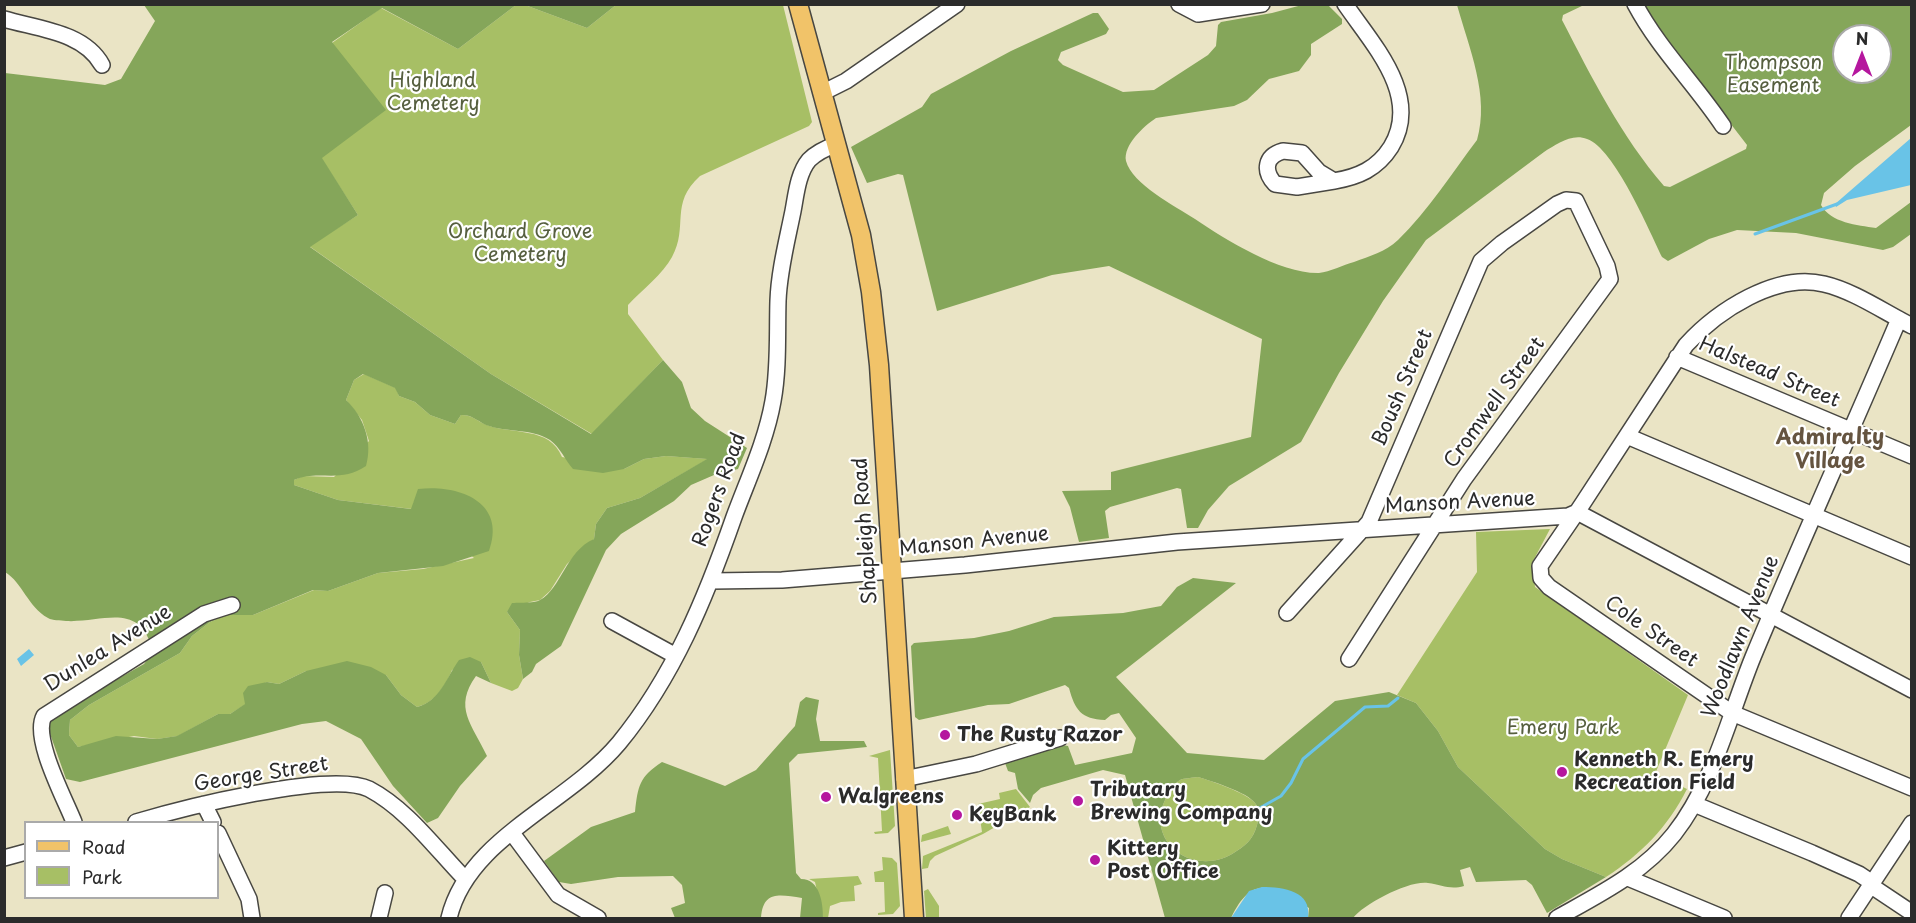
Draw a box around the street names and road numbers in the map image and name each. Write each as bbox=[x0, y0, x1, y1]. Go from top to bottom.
street label: Boush Street bbox=[1368, 326, 1438, 450]
street label: Halstead Street bbox=[1695, 332, 1843, 414]
street label: Cromwell Street bbox=[1439, 333, 1551, 473]
street label: Rogers Road bbox=[688, 430, 752, 550]
street label: Shapleigh Road bbox=[849, 457, 883, 605]
street label: Manson Avenue bbox=[1384, 487, 1536, 519]
street label: Manson Avenue bbox=[898, 522, 1050, 562]
street label: Woodlawn Avenue bbox=[1698, 552, 1784, 722]
street label: Cole Street bbox=[1600, 591, 1702, 673]
street label: Dunlea Avenue bbox=[40, 600, 176, 698]
street label: George Street bbox=[192, 753, 330, 797]

